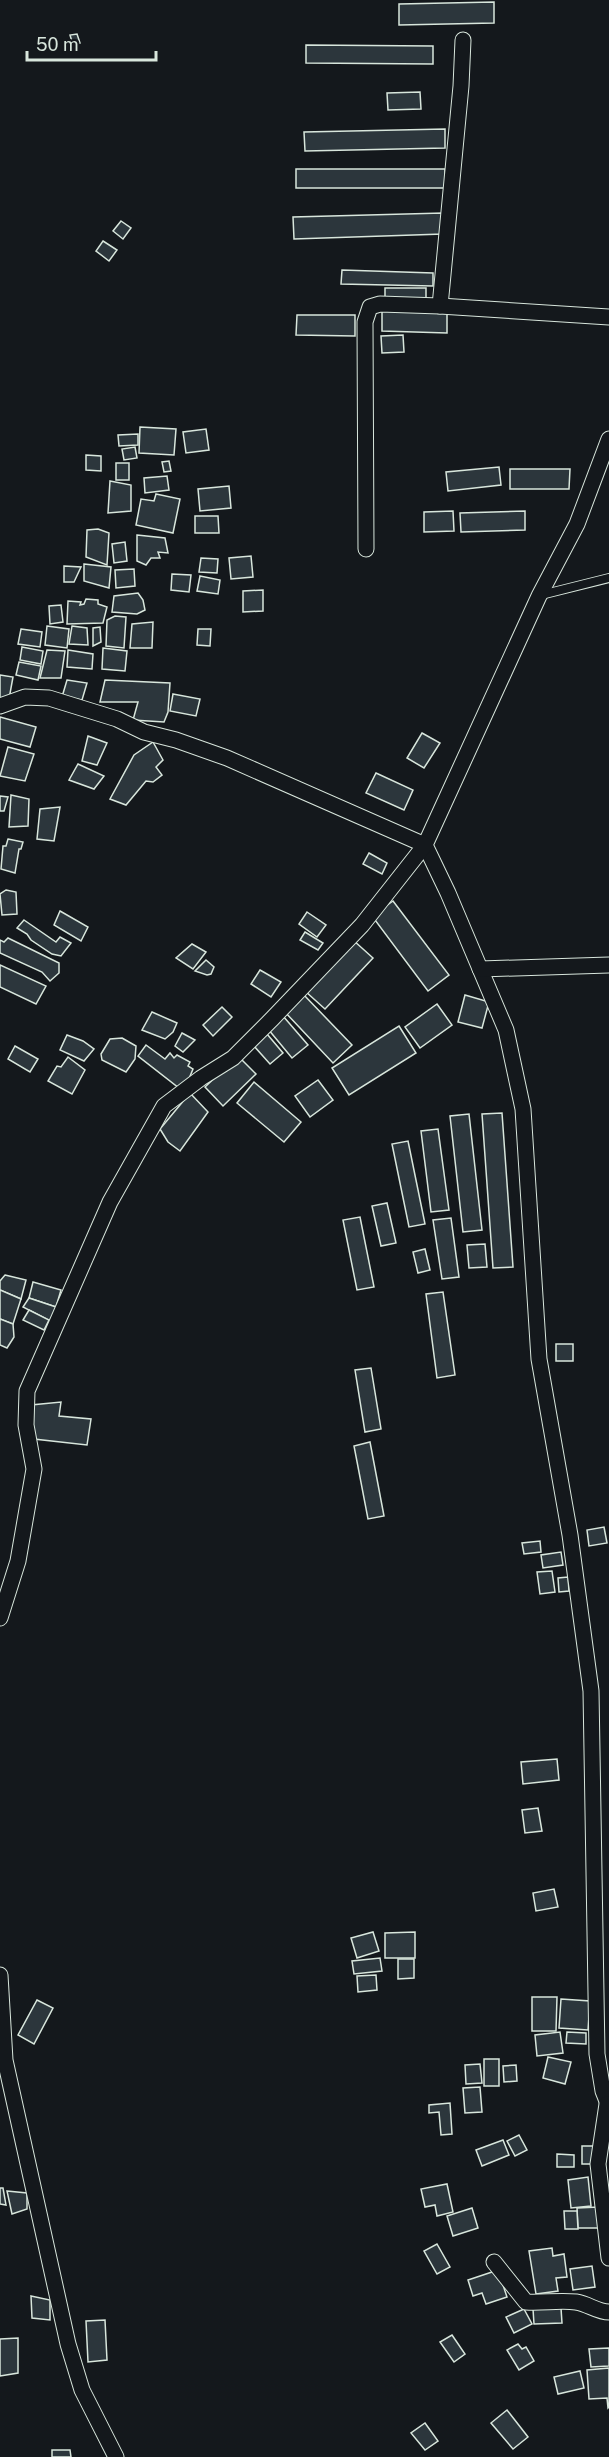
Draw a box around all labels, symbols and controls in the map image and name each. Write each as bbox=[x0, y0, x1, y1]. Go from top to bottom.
scale bar bbox=[27, 24, 156, 62]
text: 50 m bbox=[36, 34, 79, 55]

